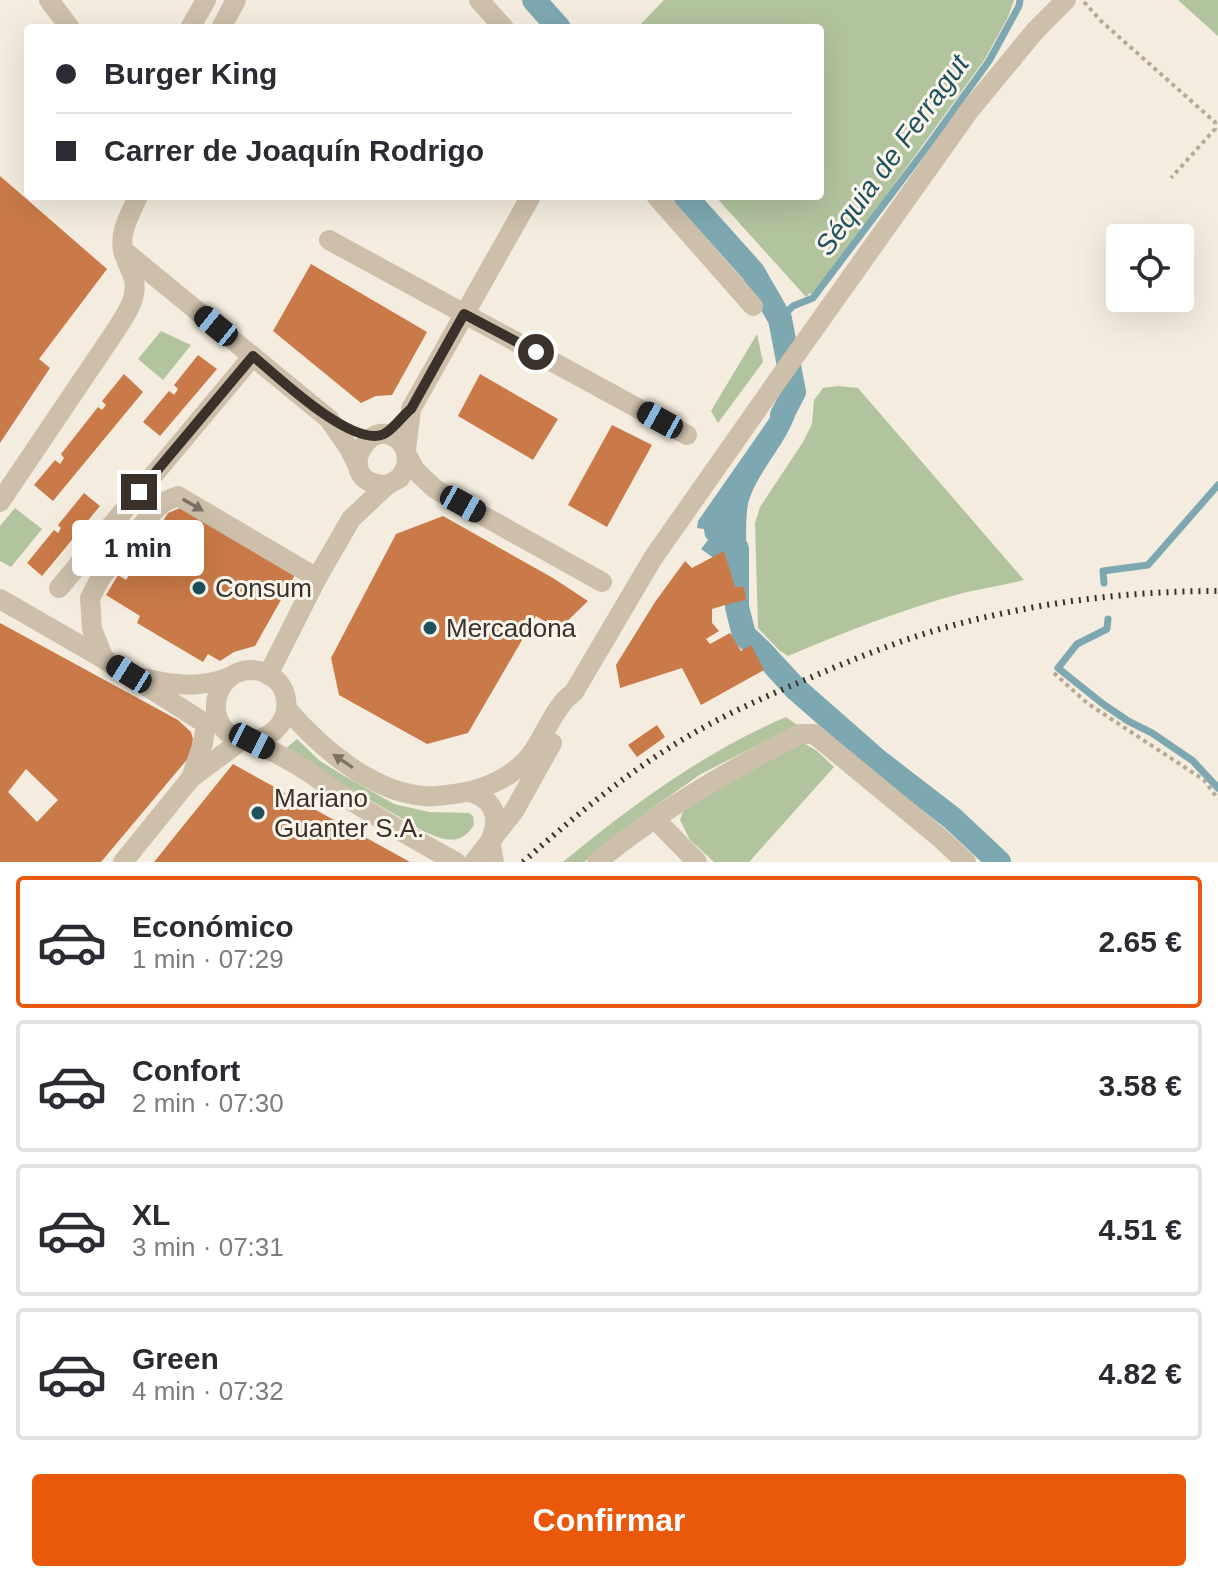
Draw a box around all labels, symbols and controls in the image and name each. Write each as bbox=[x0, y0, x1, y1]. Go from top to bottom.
water label: Séquia de Ferragut bbox=[809, 48, 976, 261]
text: Burger King bbox=[104, 57, 277, 90]
text: Carrer de Joaquín Rodrigo bbox=[104, 134, 484, 167]
map controls bbox=[1106, 224, 1194, 312]
button: locate bbox=[1106, 224, 1194, 312]
car bbox=[190, 302, 242, 350]
route start bbox=[518, 334, 554, 370]
car bbox=[633, 398, 687, 442]
route end bbox=[121, 474, 157, 510]
car bbox=[436, 482, 490, 526]
one-way arrow bbox=[182, 498, 204, 512]
callout: 1 min bbox=[73, 520, 205, 576]
text: 1 min bbox=[104, 533, 172, 563]
place label: Consum bbox=[215, 573, 312, 603]
marker: Consum bbox=[190, 579, 208, 597]
place label: Mercadona bbox=[446, 613, 577, 643]
marker: Mercadona bbox=[421, 619, 439, 637]
car bbox=[102, 651, 156, 697]
car bbox=[225, 719, 279, 763]
one-way arrow bbox=[332, 754, 353, 769]
place label: Mariano Guanter S.A. bbox=[274, 783, 424, 843]
marker: Mariano Guanter S.A. bbox=[249, 804, 267, 822]
icon: car bbox=[36, 906, 108, 978]
text: Económico bbox=[132, 910, 294, 943]
text: 2.65 € bbox=[1099, 925, 1182, 958]
text: 1 min · 07:29 bbox=[132, 944, 284, 974]
icon: car bbox=[36, 1050, 108, 1122]
text: Confort bbox=[132, 1054, 240, 1087]
text: 3.58 € bbox=[1099, 1069, 1182, 1102]
text: 2 min · 07:30 bbox=[132, 1088, 284, 1118]
icon: car bbox=[36, 1194, 108, 1266]
text: XL bbox=[132, 1198, 170, 1231]
text: 4.51 € bbox=[1099, 1213, 1182, 1246]
text: 3 min · 07:31 bbox=[132, 1232, 284, 1262]
icon: car bbox=[36, 1338, 108, 1410]
text: Green bbox=[132, 1342, 219, 1375]
text: 4.82 € bbox=[1099, 1357, 1182, 1390]
text: 4 min · 07:32 bbox=[132, 1376, 284, 1406]
button: Confirmar bbox=[32, 1474, 1186, 1566]

